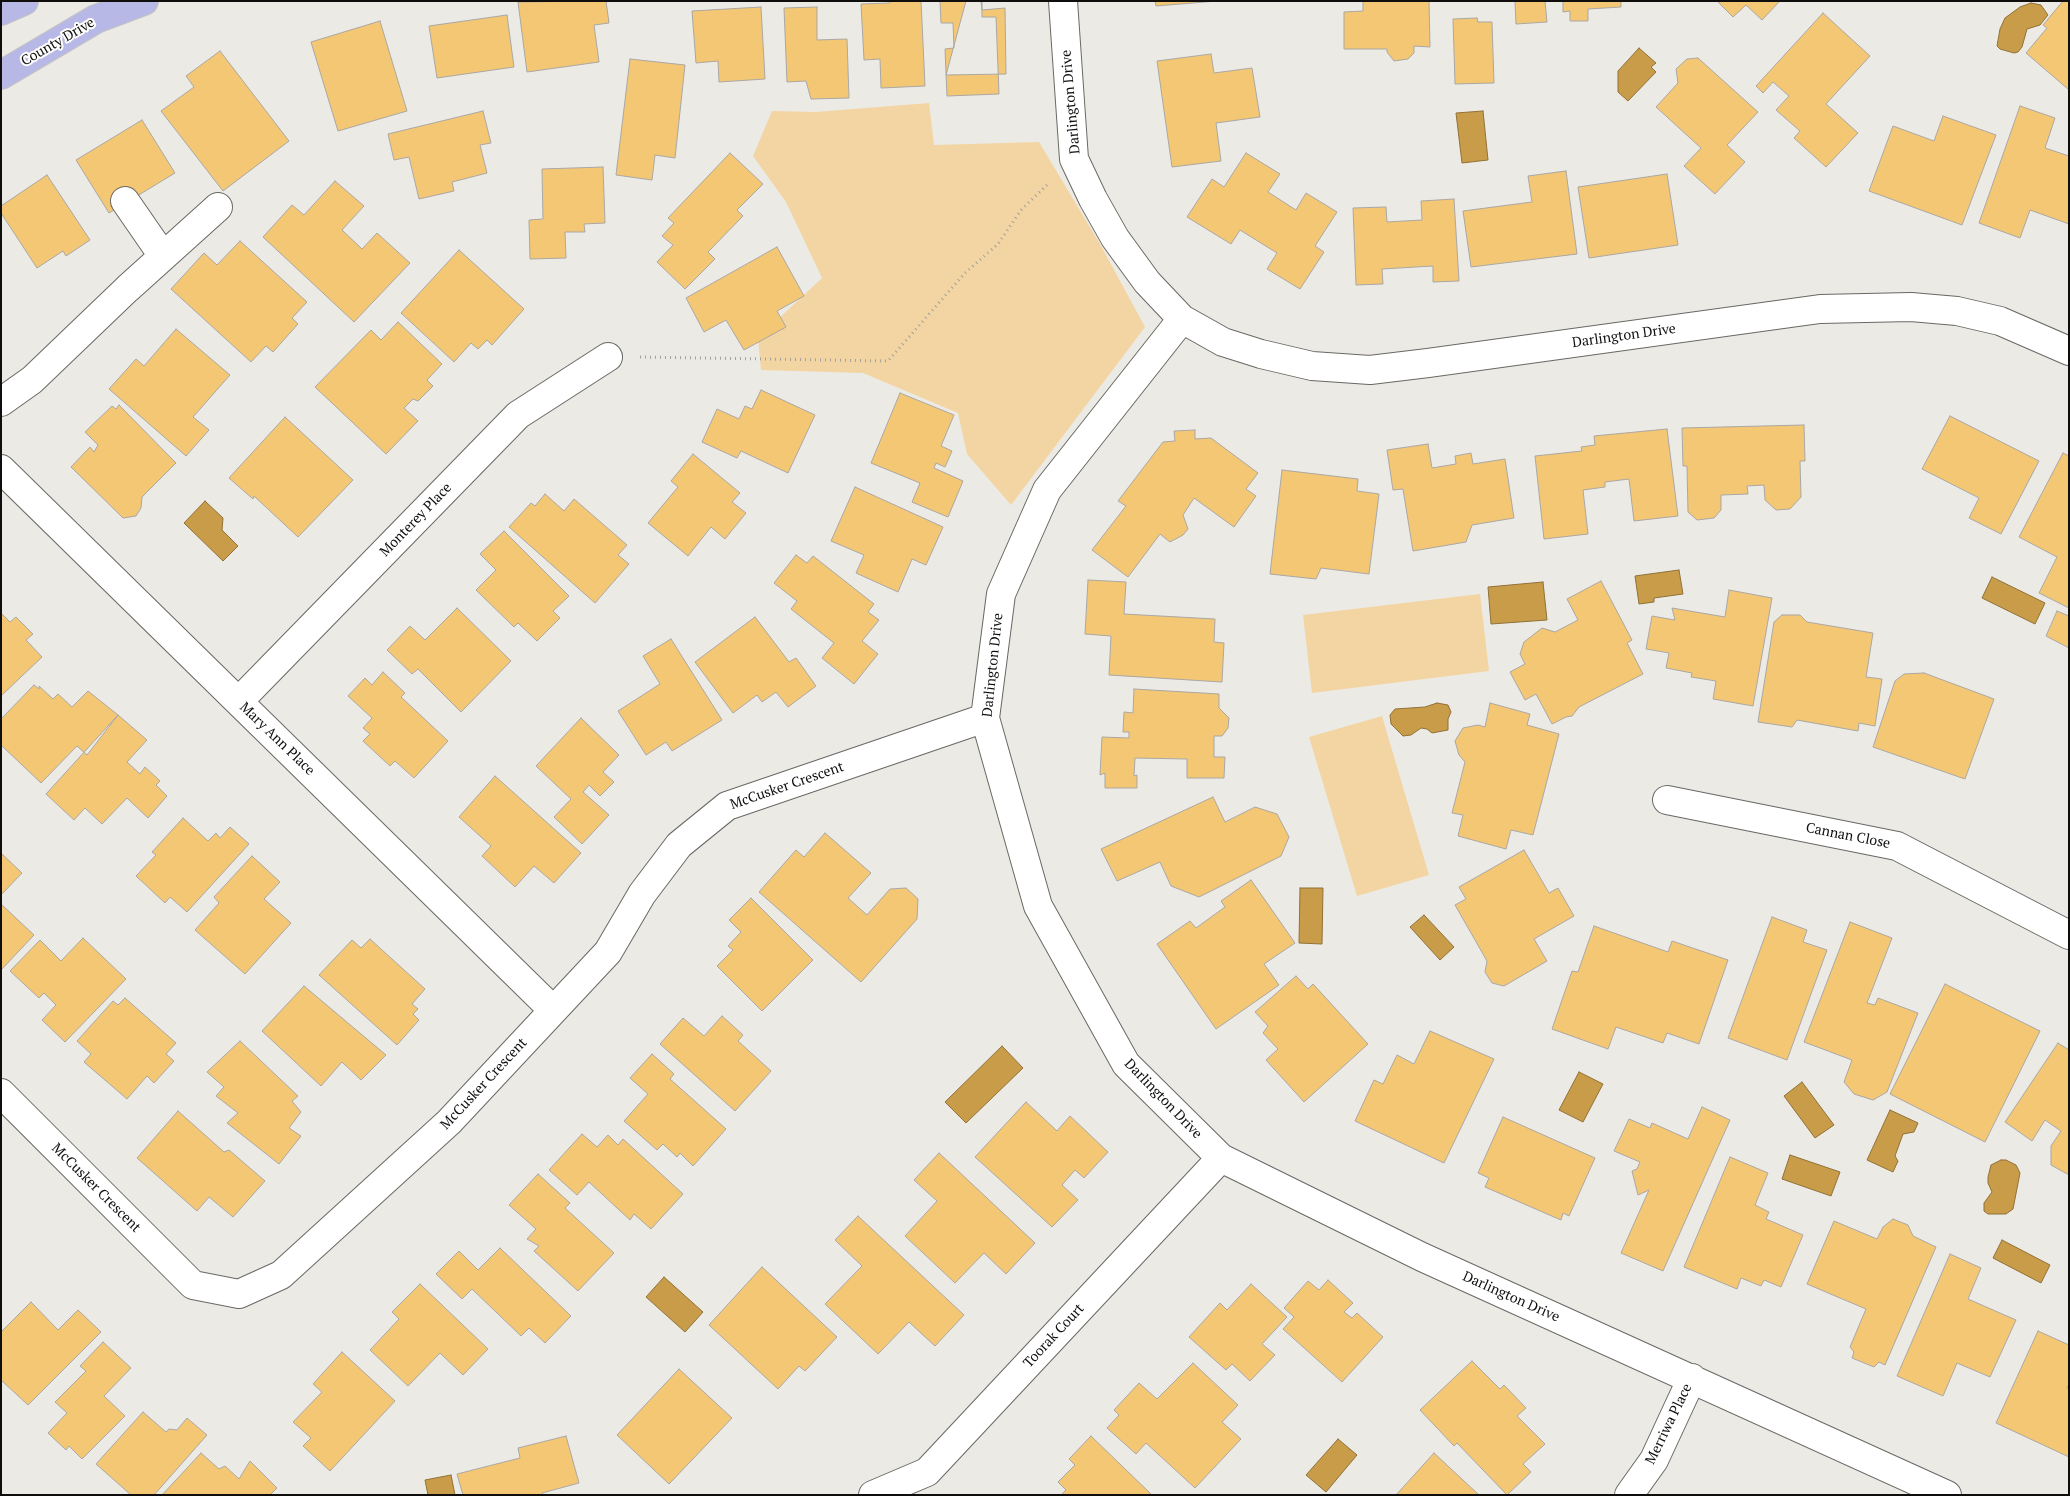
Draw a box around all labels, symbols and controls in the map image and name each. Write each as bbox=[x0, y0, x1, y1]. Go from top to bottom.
street label: County Drive bbox=[18, 14, 98, 70]
street label: Darlington Drive bbox=[1058, 49, 1084, 155]
street label: Darlington Drive bbox=[1571, 320, 1677, 352]
street label: Monterey Place bbox=[377, 480, 455, 560]
street label: Darlington Drive bbox=[979, 612, 1007, 718]
street label: Mary Ann Place bbox=[236, 699, 318, 779]
street label: McCusker Crescent bbox=[728, 759, 846, 813]
street label: Cannan Close bbox=[1804, 820, 1892, 852]
street label: McCusker Crescent bbox=[437, 1035, 531, 1133]
street label: Darlington Drive bbox=[1121, 1056, 1205, 1142]
street label: McCusker Crescent bbox=[48, 1140, 144, 1236]
street label: Darlington Drive bbox=[1460, 1268, 1562, 1326]
street label: Toorak Court bbox=[1020, 1301, 1088, 1371]
street label: Merriwa Place bbox=[1642, 1381, 1696, 1467]

